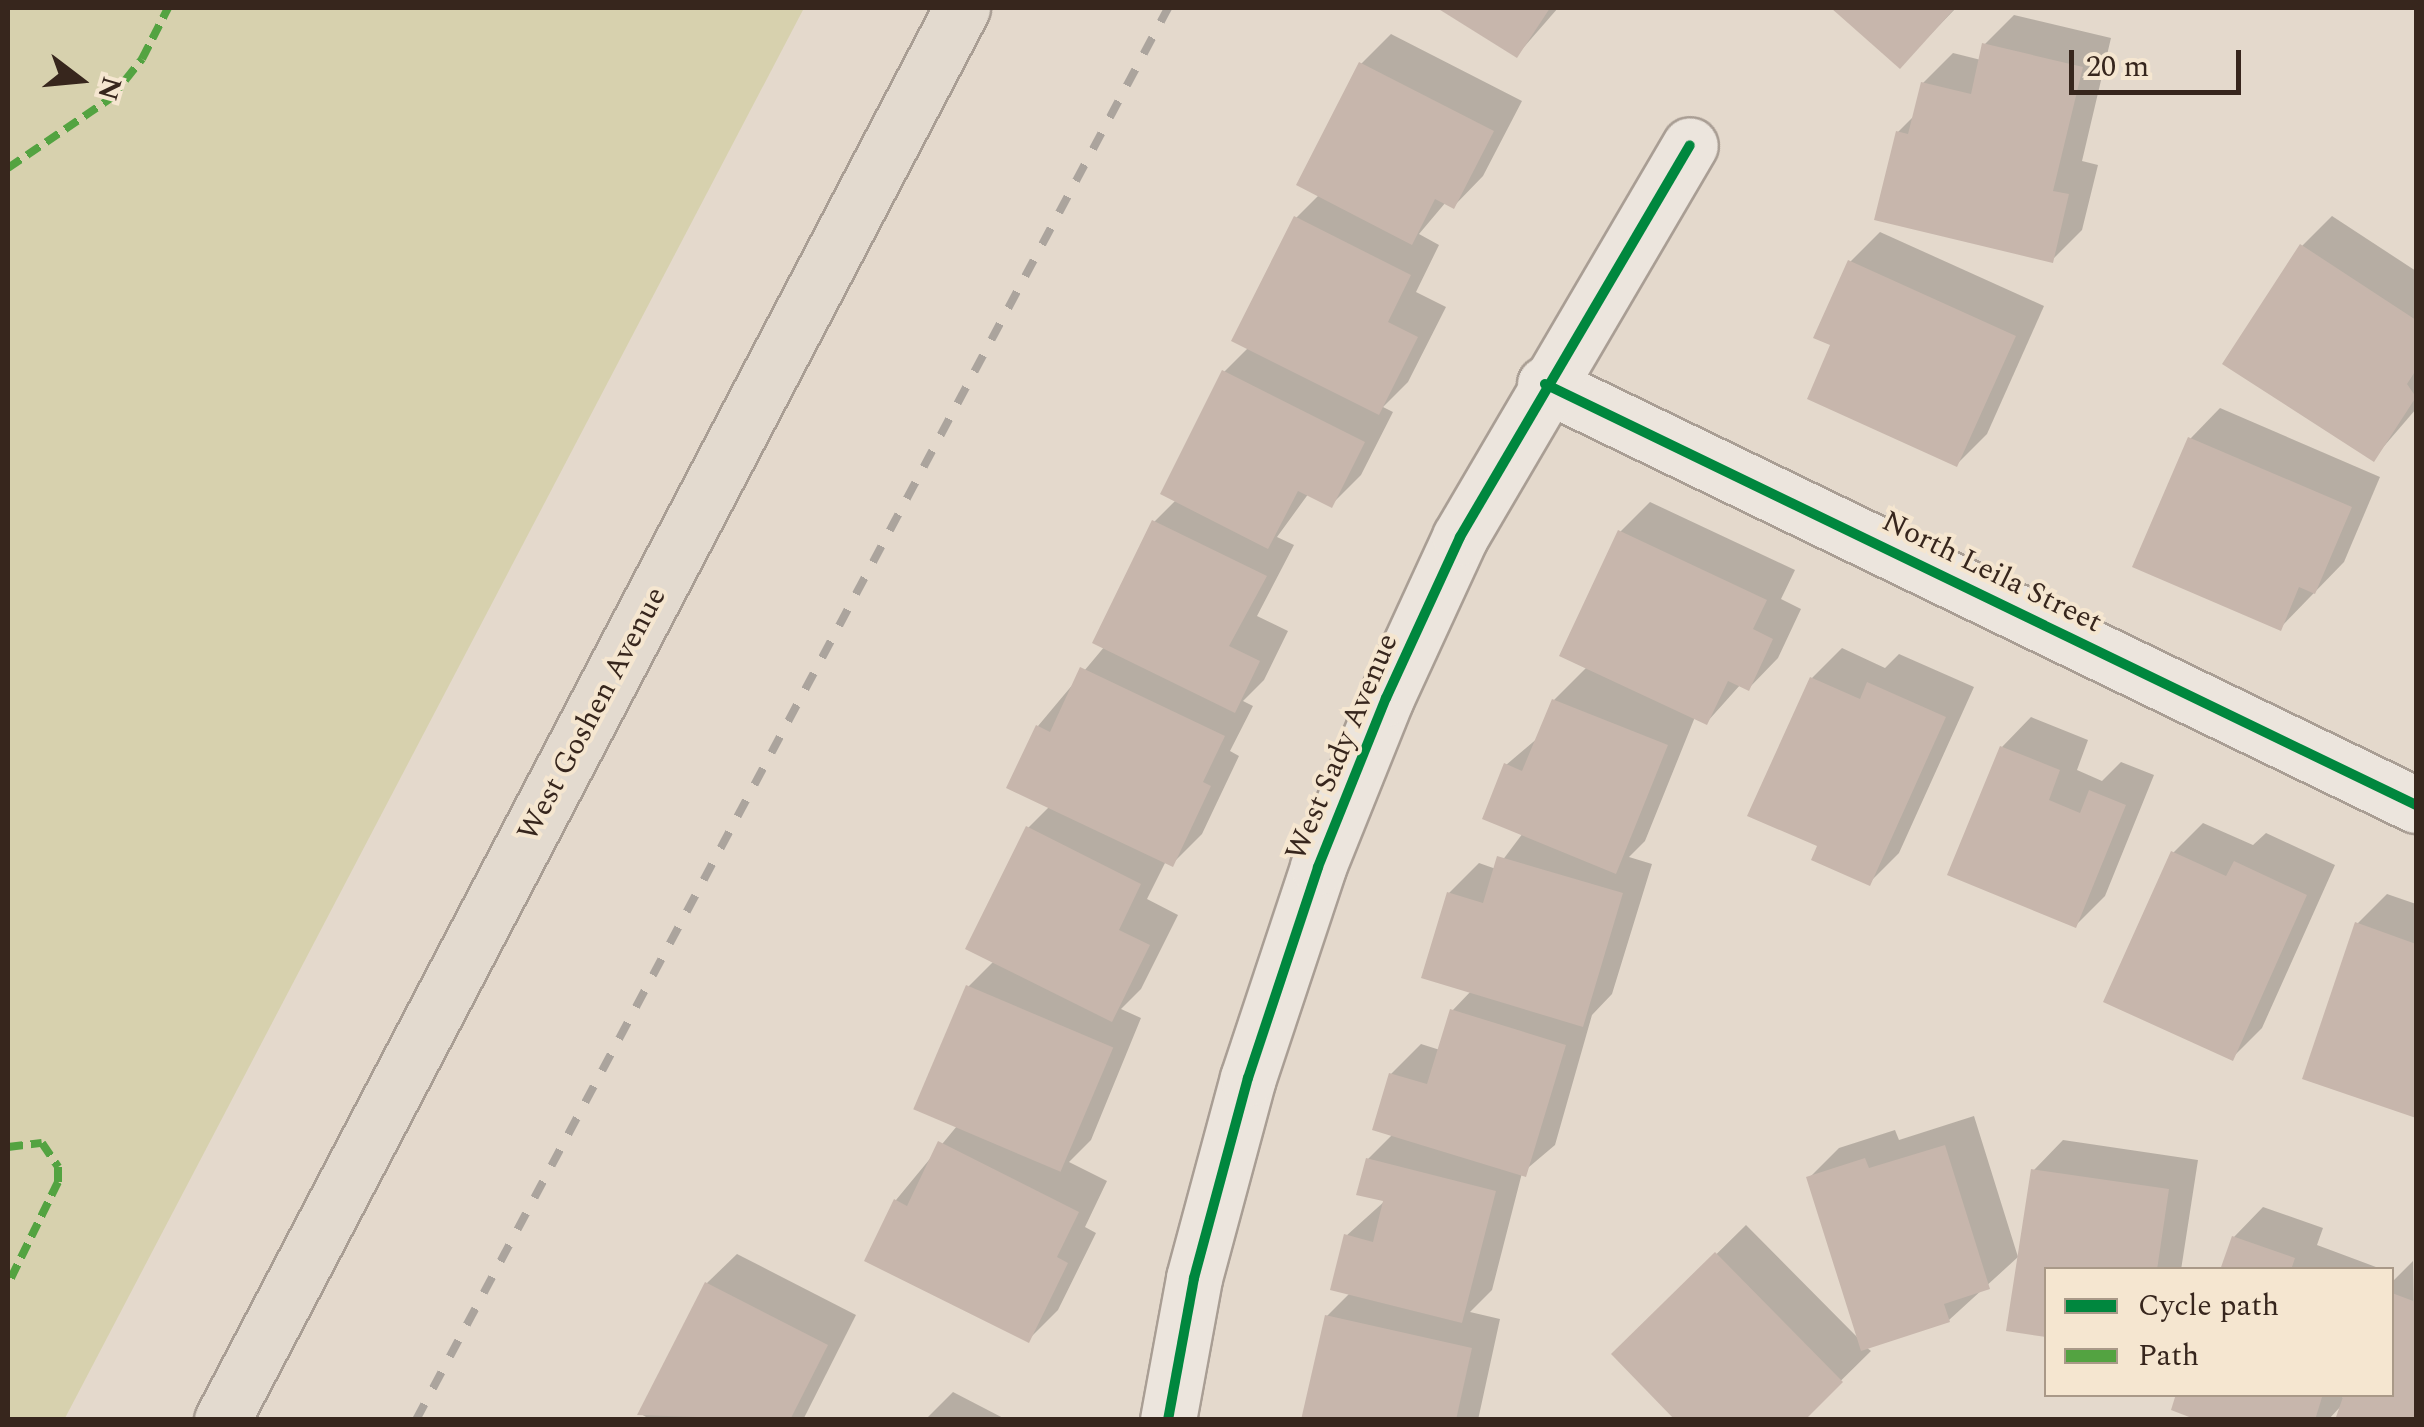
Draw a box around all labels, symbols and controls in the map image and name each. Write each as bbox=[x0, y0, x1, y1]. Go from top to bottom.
north arrow bbox=[30, 30, 130, 130]
scale bar bbox=[2074, 30, 2246, 92]
text: 20 m bbox=[2086, 44, 2149, 90]
text: N bbox=[86, 71, 133, 105]
street label: North Leila Street bbox=[1876, 503, 2108, 641]
street label: West Goshen Avenue bbox=[510, 581, 674, 847]
street label: West Sady Avenue bbox=[1278, 628, 1406, 866]
legend bbox=[2044, 1267, 2394, 1397]
text: Cycle path bbox=[2138, 1283, 2279, 1329]
text: Path bbox=[2138, 1333, 2199, 1379]

